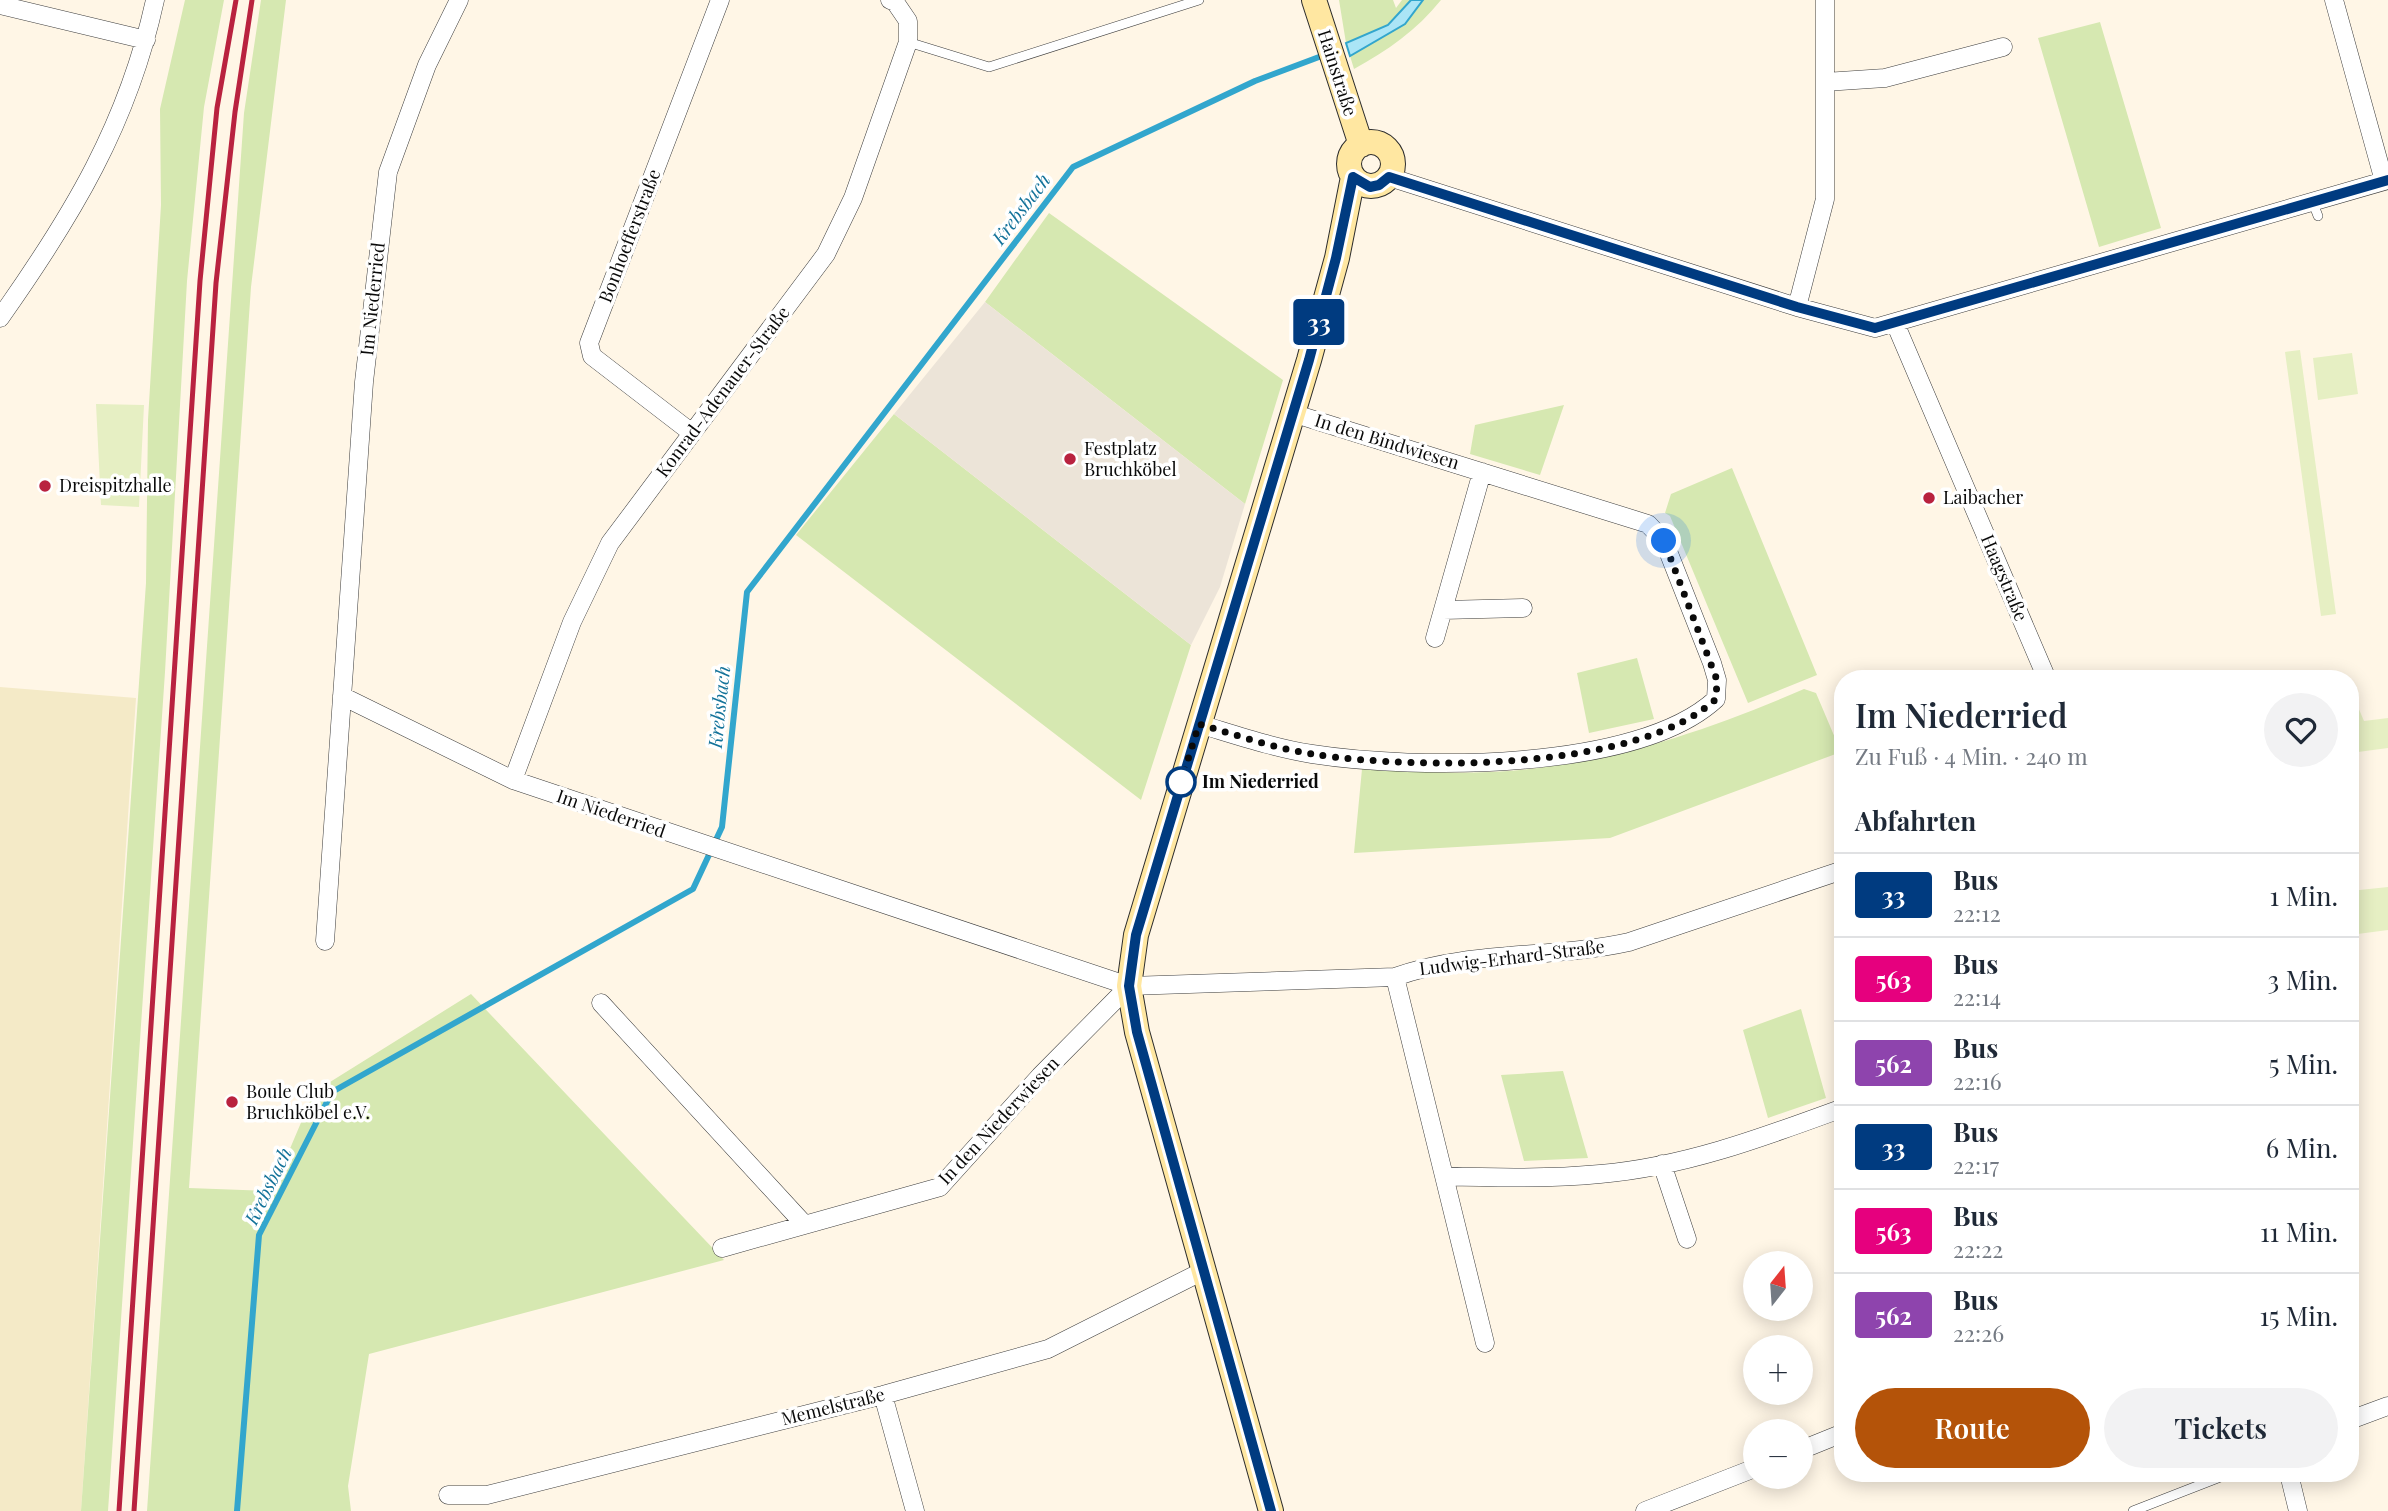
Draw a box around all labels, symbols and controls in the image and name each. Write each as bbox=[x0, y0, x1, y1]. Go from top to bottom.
street label: Hainstraße bbox=[1313, 26, 1363, 119]
street label: Bonhoefferstraße bbox=[593, 166, 666, 306]
water label: Krebsbach bbox=[984, 168, 1055, 250]
street label: Im Niederried bbox=[354, 240, 390, 357]
line badge: 33 bbox=[1288, 299, 1350, 345]
street label: Konrad-Adenauer-Straße bbox=[650, 301, 794, 482]
text: 33 bbox=[1307, 306, 1331, 338]
street label: In den Bindwiesen bbox=[1312, 408, 1463, 475]
place label: Festplatz Bruchköbel bbox=[1084, 436, 1177, 481]
marker: Festplatz Bruchköbel bbox=[1062, 451, 1078, 467]
place label: Dreispitzhalle bbox=[59, 473, 172, 497]
marker: Dreispitzhalle bbox=[37, 478, 53, 494]
place label: Laibacher bbox=[1943, 485, 2023, 509]
marker: Laibacher bbox=[1921, 490, 1937, 506]
your location bbox=[1646, 523, 1681, 558]
street label: Haagstraße bbox=[1976, 531, 2034, 625]
water label: Krebsbach bbox=[701, 664, 735, 750]
text: Im Niederried bbox=[1855, 692, 2067, 736]
button: heart bbox=[2264, 693, 2338, 767]
text: Zu Fuß · 4 Min. · 240 m bbox=[1855, 740, 2088, 771]
marker: Im Niederried bbox=[1166, 767, 1196, 797]
place label: Im Niederried bbox=[1202, 769, 1319, 793]
street label: Im Niederried bbox=[554, 783, 670, 843]
text: Abfahrten bbox=[1855, 803, 1976, 838]
text: Bus bbox=[1953, 862, 1998, 897]
text: 1 Min. bbox=[2270, 878, 2338, 913]
text: 33 bbox=[1882, 879, 1905, 911]
text: 22:12 bbox=[1953, 897, 2001, 928]
street label: Ludwig-Erhard-Straße bbox=[1418, 934, 1606, 980]
text: Bus bbox=[1953, 946, 1998, 981]
text: 3 Min. bbox=[2267, 962, 2338, 997]
text: 563 bbox=[1875, 963, 1912, 995]
text: 22:14 bbox=[1953, 981, 2001, 1012]
text: Bus bbox=[1953, 1030, 1998, 1065]
text: 5 Min. bbox=[2269, 1046, 2338, 1081]
text: 562 bbox=[1875, 1047, 1912, 1079]
street label: In den Niederwiesen bbox=[933, 1051, 1064, 1189]
text: 22:16 bbox=[1953, 1065, 2002, 1096]
place label: Boule Club Bruchköbel e.V. bbox=[246, 1079, 370, 1124]
marker: Boule Club Bruchköbel e.V. bbox=[224, 1094, 240, 1110]
text: Bus bbox=[1953, 1114, 1998, 1149]
text: 6 Min. bbox=[2266, 1130, 2338, 1165]
text: 33 bbox=[1882, 1131, 1905, 1163]
water label: Krebsbach bbox=[237, 1143, 297, 1229]
text: 22:17 bbox=[1953, 1149, 1999, 1180]
text: Bus bbox=[1953, 1198, 1998, 1233]
text: 11 Min. bbox=[2260, 1214, 2338, 1249]
text: 563 bbox=[1875, 1215, 1912, 1247]
text: 22:22 bbox=[1953, 1233, 2003, 1264]
north arrow bbox=[1743, 1251, 1813, 1321]
map controls bbox=[1743, 1251, 1813, 1489]
text: Bus bbox=[1953, 1282, 1998, 1317]
text: 15 Min. bbox=[2259, 1298, 2338, 1333]
text: 562 bbox=[1875, 1299, 1912, 1331]
text: 22:26 bbox=[1953, 1317, 2004, 1348]
button: + bbox=[1743, 1335, 1813, 1405]
street label: Memelstraße bbox=[779, 1382, 887, 1430]
button: Route bbox=[1855, 1388, 2090, 1468]
button: Tickets bbox=[2104, 1388, 2338, 1468]
button: − bbox=[1743, 1419, 1813, 1489]

